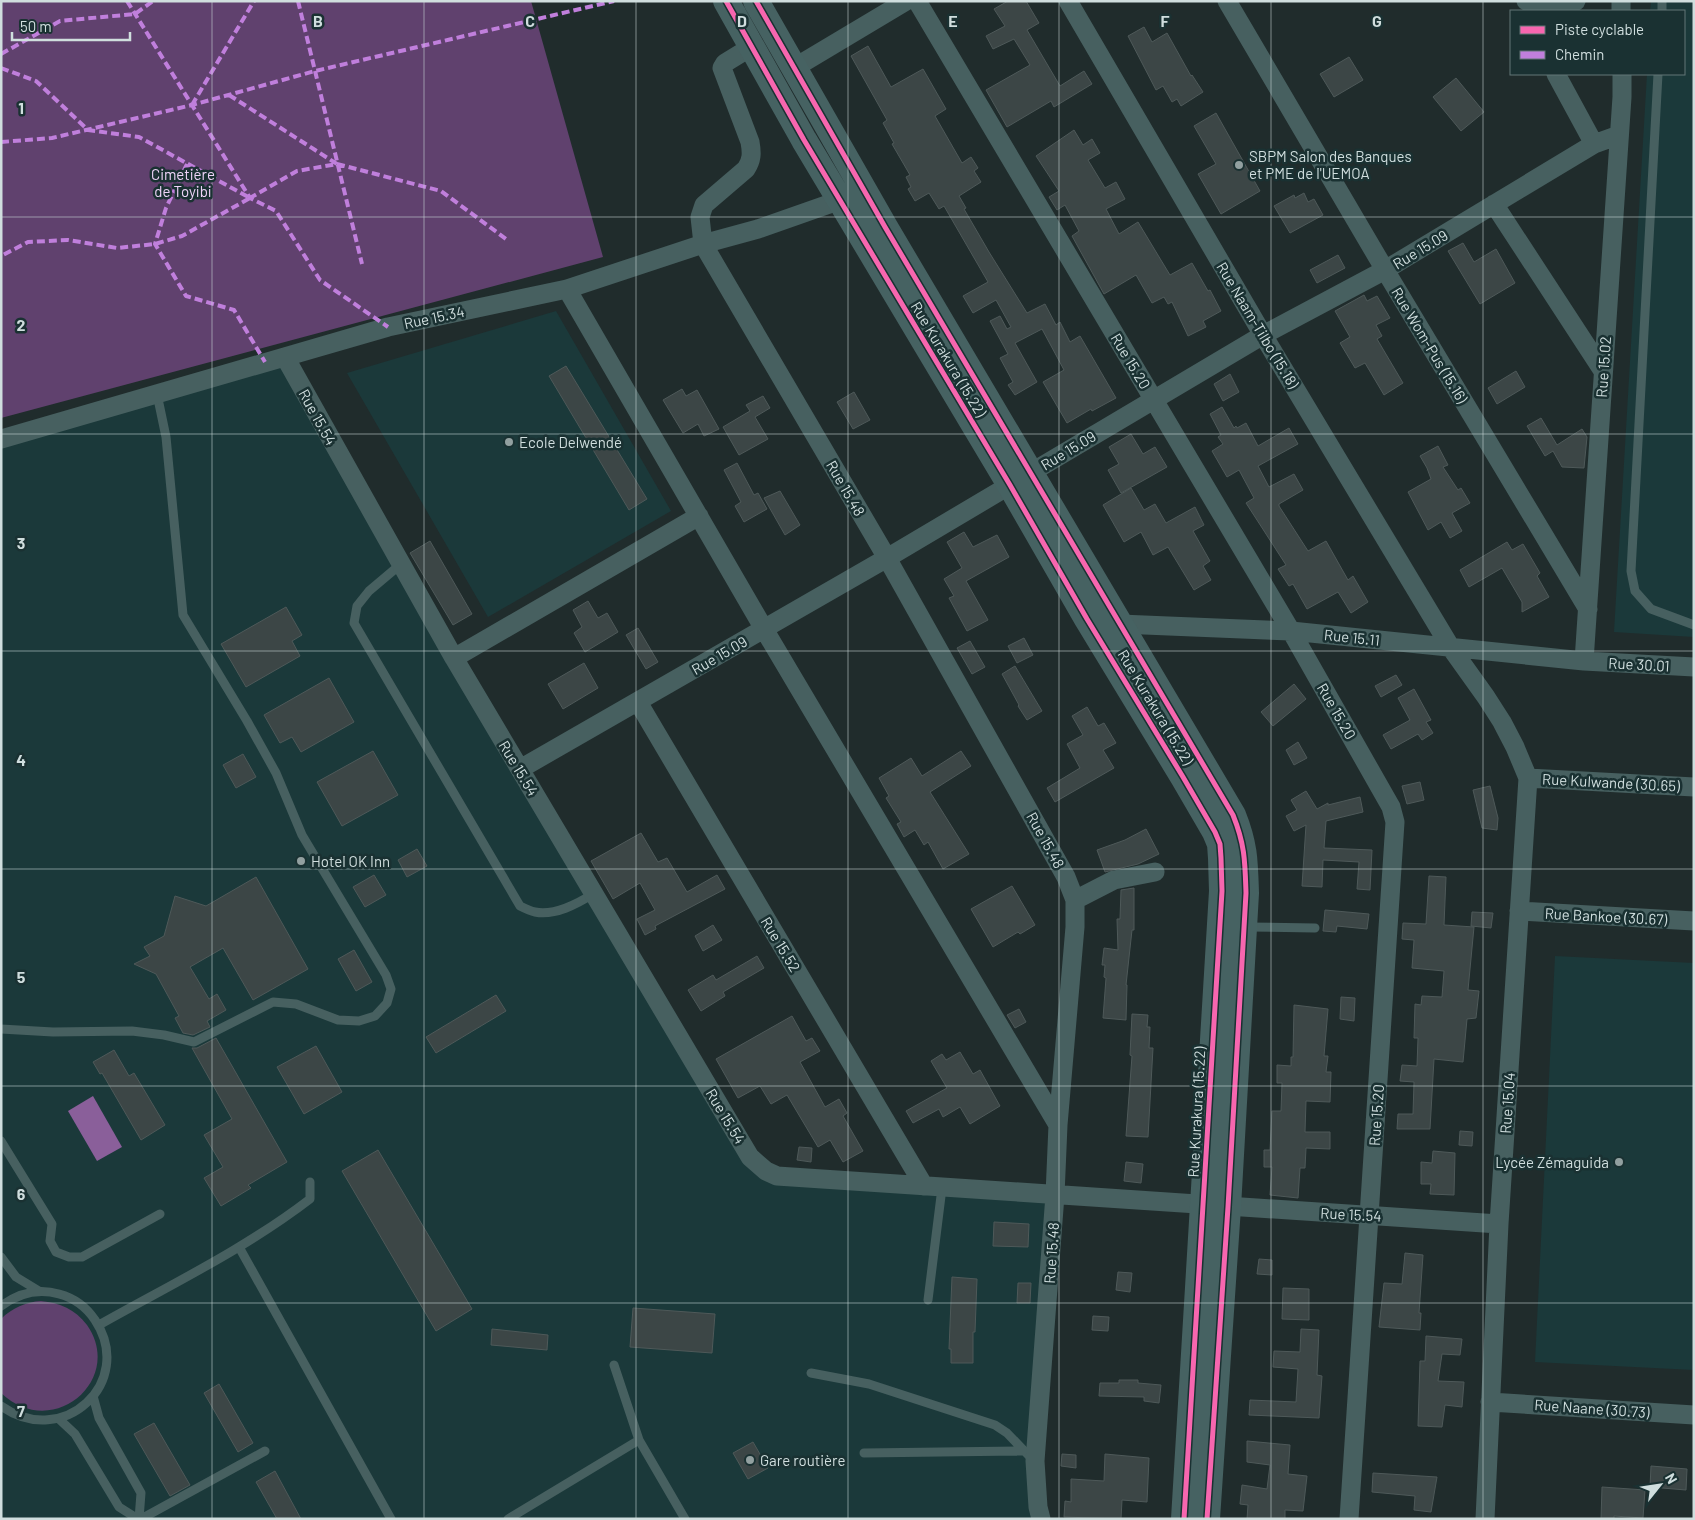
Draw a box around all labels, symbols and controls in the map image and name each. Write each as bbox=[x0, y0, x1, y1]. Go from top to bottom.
scale bar bbox=[12, 10, 130, 42]
legend bbox=[1510, 10, 1685, 75]
text: B bbox=[313, 11, 323, 30]
text: C bbox=[525, 11, 535, 30]
text: D bbox=[737, 11, 747, 30]
text: E bbox=[948, 11, 958, 30]
text: F bbox=[1161, 11, 1170, 30]
text: G bbox=[1372, 11, 1382, 30]
text: 50 m bbox=[20, 17, 52, 35]
text: Piste cyclable bbox=[1555, 20, 1644, 38]
text: Chemin bbox=[1555, 45, 1604, 63]
text: 1 bbox=[18, 98, 24, 117]
place label: SBPM Salon des Banques et PME de l'UEMOA bbox=[1249, 147, 1412, 182]
marker: SBPM Salon des Banques et PME de l'UEMOA bbox=[1233, 159, 1245, 171]
park label: Cimetière de Toyibi bbox=[151, 165, 215, 200]
street label: Rue 15.09 bbox=[1389, 226, 1451, 272]
street label: Rue Naam-Tilbo (15.18) bbox=[1213, 259, 1303, 391]
street label: Rue Wom-Pus (15.16) bbox=[1388, 284, 1472, 406]
street label: Rue Kurakura (15.22) bbox=[907, 298, 991, 420]
street label: Rue 15.34 bbox=[402, 302, 466, 332]
text: 2 bbox=[17, 315, 26, 334]
street label: Rue 15.20 bbox=[1107, 330, 1155, 392]
street label: Rue 15.02 bbox=[1592, 336, 1614, 398]
street label: Rue 15.54 bbox=[295, 386, 341, 448]
street label: Rue 15.09 bbox=[1037, 427, 1099, 473]
place label: Ecole Delwendé bbox=[519, 433, 622, 451]
marker: Ecole Delwendé bbox=[503, 436, 515, 448]
street label: Rue 15.48 bbox=[823, 457, 869, 519]
text: 3 bbox=[17, 533, 25, 552]
street label: Rue 15.11 bbox=[1323, 625, 1381, 649]
street label: Rue 15.09 bbox=[688, 632, 750, 678]
street label: Rue Kurakura (15.22) bbox=[1114, 646, 1198, 768]
street label: Rue 30.01 bbox=[1608, 653, 1670, 675]
street label: Rue 15.20 bbox=[1314, 680, 1360, 742]
street label: Rue 15.54 bbox=[495, 737, 543, 799]
text: 4 bbox=[16, 750, 26, 769]
street label: Rue Kulwande (30.65) bbox=[1542, 769, 1680, 795]
street label: Rue 15.48 bbox=[1023, 809, 1069, 871]
place label: Hotel OK Inn bbox=[311, 852, 390, 870]
marker: Hotel OK Inn bbox=[295, 855, 307, 867]
street label: Rue Bankoe (30.67) bbox=[1544, 904, 1668, 928]
street label: Rue 15.52 bbox=[758, 913, 804, 975]
text: 5 bbox=[17, 967, 26, 986]
street label: Rue Kurakura (15.22) bbox=[1184, 1046, 1208, 1178]
street label: Rue 15.04 bbox=[1496, 1072, 1518, 1134]
street label: Rue 15.20 bbox=[1365, 1084, 1387, 1146]
street label: Rue 15.54 bbox=[702, 1085, 750, 1147]
place label: Lycée Zémaguida bbox=[1495, 1153, 1609, 1171]
marker: Lycée Zémaguida bbox=[1613, 1156, 1625, 1168]
text: 6 bbox=[17, 1184, 26, 1203]
street label: Rue 15.54 bbox=[1320, 1203, 1382, 1225]
street label: Rue 15.48 bbox=[1040, 1222, 1062, 1284]
street label: Rue Naane (30.73) bbox=[1534, 1395, 1650, 1421]
text: 7 bbox=[17, 1401, 25, 1420]
place label: Gare routière bbox=[760, 1451, 845, 1469]
marker: Gare routière bbox=[744, 1454, 756, 1466]
north arrow bbox=[1635, 1460, 1685, 1510]
text: N bbox=[1662, 1470, 1681, 1487]

